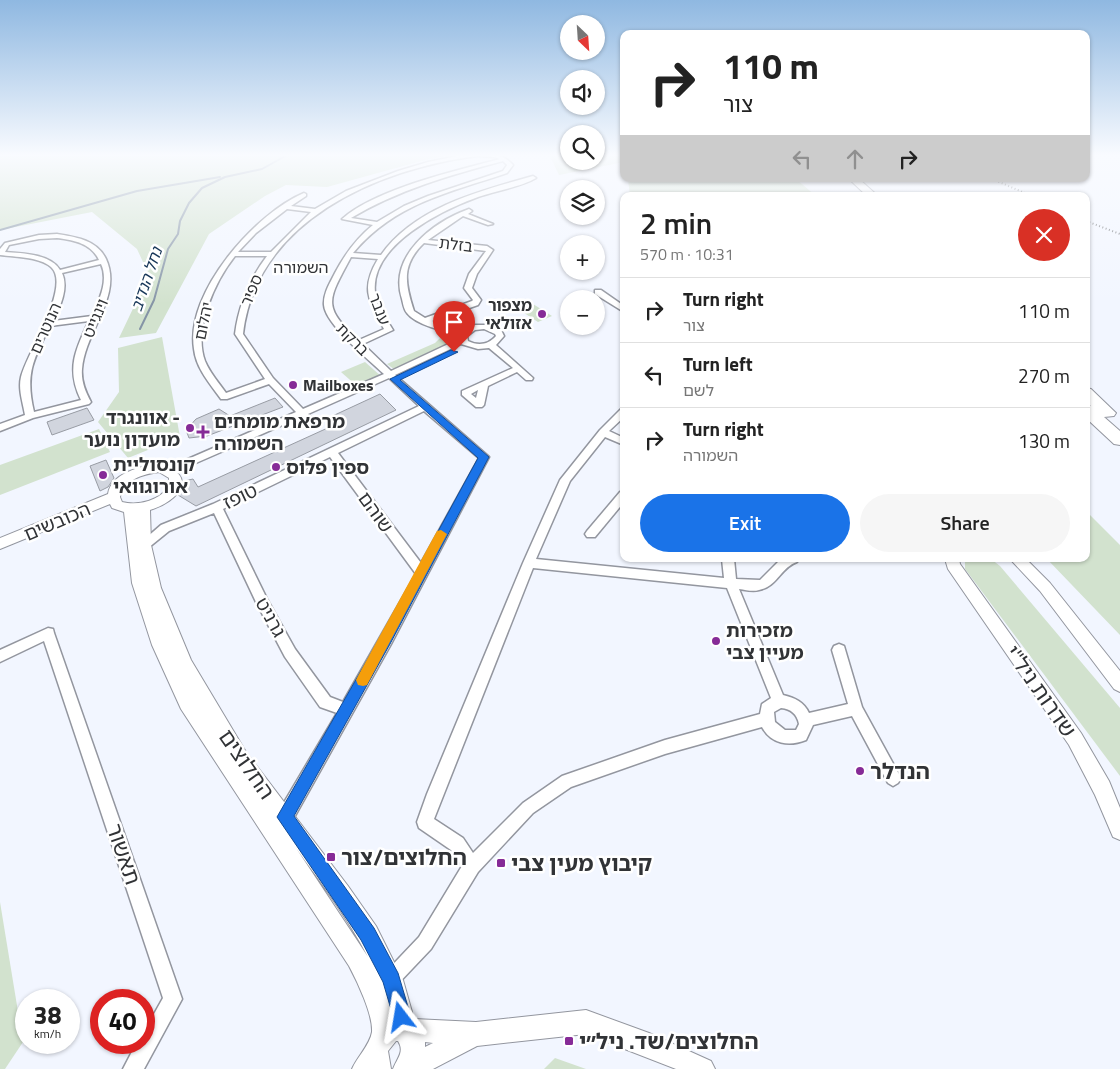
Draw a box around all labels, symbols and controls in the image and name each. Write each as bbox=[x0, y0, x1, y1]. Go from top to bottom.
north arrow bbox=[560, 15, 605, 60]
map controls bbox=[560, 15, 605, 335]
text: 110 m bbox=[723, 39, 819, 93]
icon: right bbox=[640, 50, 705, 115]
button: sound bbox=[560, 70, 605, 115]
text: צור bbox=[723, 87, 753, 121]
button: search bbox=[560, 125, 605, 170]
icon: left bbox=[788, 145, 816, 173]
icon: ahead bbox=[841, 145, 869, 173]
icon: right bbox=[894, 145, 922, 173]
button: layers bbox=[560, 180, 605, 225]
text: 2 min bbox=[640, 200, 712, 246]
button: close bbox=[1018, 209, 1070, 261]
street label: בזלת bbox=[438, 230, 474, 258]
button: + bbox=[560, 235, 605, 280]
text: 570 m · 10:31 bbox=[640, 242, 734, 266]
water label: נחל הנדיב bbox=[124, 243, 168, 314]
district label: השמורה bbox=[273, 255, 329, 279]
street label: ספיר bbox=[234, 270, 268, 310]
text: Turn right bbox=[683, 284, 764, 313]
street label: ענבר bbox=[363, 289, 397, 329]
button: − bbox=[560, 290, 605, 335]
place label: מצפור אזולאי bbox=[485, 293, 532, 335]
street label: וינגייט bbox=[76, 295, 114, 341]
icon: right bbox=[640, 296, 668, 324]
text: 110 m bbox=[1018, 296, 1070, 325]
street label: הנוטרים bbox=[23, 298, 67, 358]
street label: יהלום bbox=[187, 300, 219, 342]
pin bbox=[433, 301, 475, 352]
icon: arrive bbox=[440, 308, 468, 336]
marker: מצפור אזולאי bbox=[536, 308, 548, 320]
text: צור bbox=[683, 313, 705, 337]
street label: ברקת bbox=[331, 317, 375, 361]
text: Turn left bbox=[683, 349, 753, 378]
icon: left bbox=[640, 361, 668, 389]
text: 270 m bbox=[1018, 361, 1070, 390]
place label: Mailboxes bbox=[303, 373, 374, 397]
text: לשם bbox=[683, 378, 714, 402]
marker: Mailboxes bbox=[287, 379, 299, 391]
place label: אוונגרד - מועדון נוער bbox=[84, 402, 180, 453]
place label: מרפאת מומחים השמורה bbox=[214, 406, 345, 457]
text: Turn right bbox=[683, 414, 764, 443]
marker: אוונגרד - מועדון נוער bbox=[184, 422, 196, 434]
marker: מרפאת מומחים השמורה bbox=[196, 425, 210, 439]
icon: right bbox=[640, 426, 668, 454]
text: 130 m bbox=[1018, 426, 1070, 455]
text: השמורה bbox=[683, 443, 738, 467]
place label: קונסוליית אורוגוואי bbox=[113, 449, 195, 500]
place label: ספין פלוס bbox=[286, 452, 369, 481]
marker: ספין פלוס bbox=[270, 461, 282, 473]
marker: קונסוליית אורוגוואי bbox=[97, 469, 109, 481]
street label: טופז bbox=[218, 475, 262, 516]
street label: שוהם bbox=[352, 485, 401, 538]
street label: הכובשים bbox=[19, 493, 95, 548]
button: Exit bbox=[640, 494, 850, 552]
button: Share bbox=[860, 494, 1070, 552]
street label: גרניט bbox=[249, 592, 294, 642]
place label: מזכירות מעיין צבי bbox=[726, 615, 804, 666]
marker: מזכירות מעיין צבי bbox=[710, 635, 722, 647]
street label: שדרות ניל"י bbox=[997, 638, 1085, 744]
street label: החלוצים bbox=[210, 722, 284, 806]
place label: הנדלר bbox=[870, 754, 930, 788]
marker: הנדלר bbox=[854, 765, 866, 777]
street label: תאשור bbox=[98, 819, 150, 889]
place label: החלוצים/צור bbox=[341, 840, 467, 874]
place label: קיבוץ מעין צבי bbox=[511, 846, 652, 880]
marker: החלוצים/צור bbox=[325, 851, 337, 863]
marker: קיבוץ מעין צבי bbox=[495, 857, 507, 869]
speed limit sign: 40 bbox=[90, 989, 155, 1054]
position arrow bbox=[374, 990, 426, 1042]
text: 38 bbox=[33, 996, 62, 1034]
text: km/h bbox=[34, 1024, 61, 1043]
place label: החלוצים/שד. ניל״י bbox=[579, 1024, 759, 1058]
marker: החלוצים/שד. ניל״י bbox=[563, 1035, 575, 1047]

